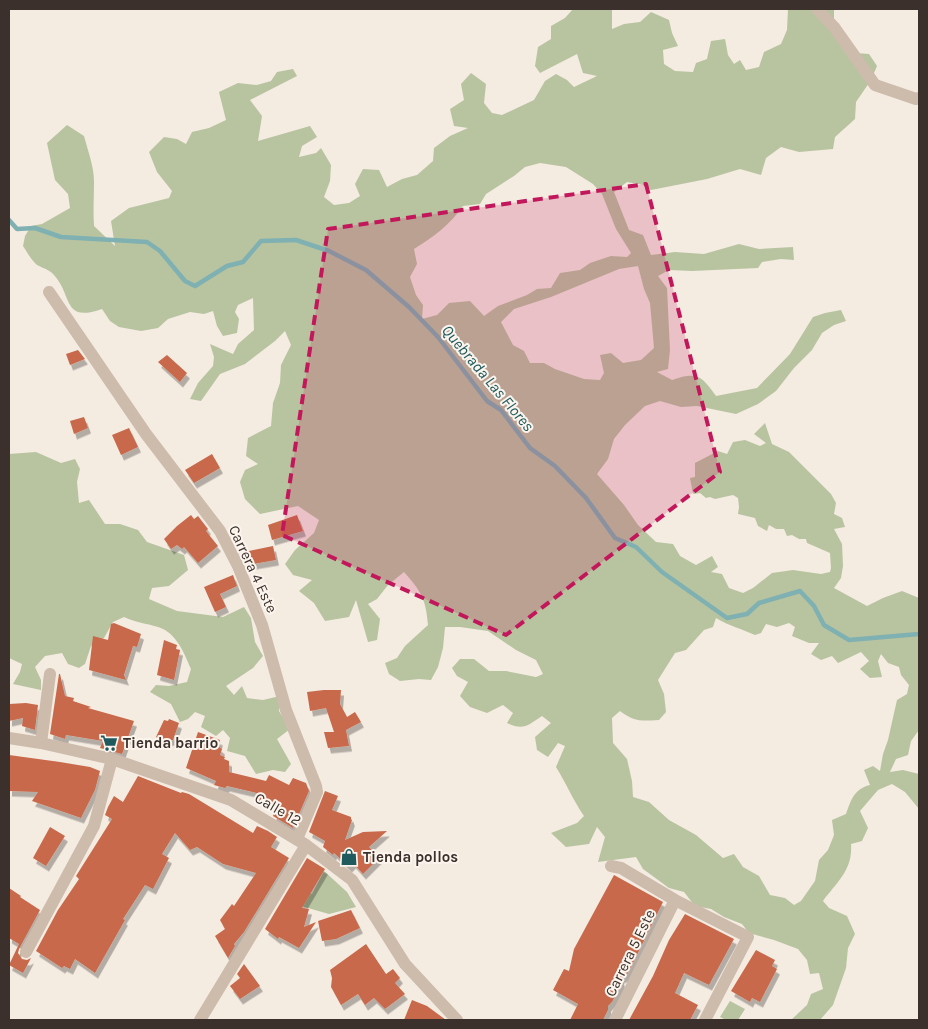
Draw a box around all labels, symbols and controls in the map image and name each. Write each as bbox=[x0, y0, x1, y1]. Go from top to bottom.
water label: Quebrada Las Flores bbox=[438, 321, 538, 435]
street label: Carrera 4 Este bbox=[225, 522, 281, 616]
supermarket icon: Tienda barrio bbox=[99, 733, 119, 753]
place label: Tienda barrio bbox=[123, 734, 218, 752]
street label: Calle 12 bbox=[252, 789, 304, 829]
shop icon: Tienda pollos bbox=[339, 847, 359, 867]
place label: Tienda pollos bbox=[363, 848, 458, 866]
street label: Carrera 5 Este bbox=[601, 906, 659, 1000]

